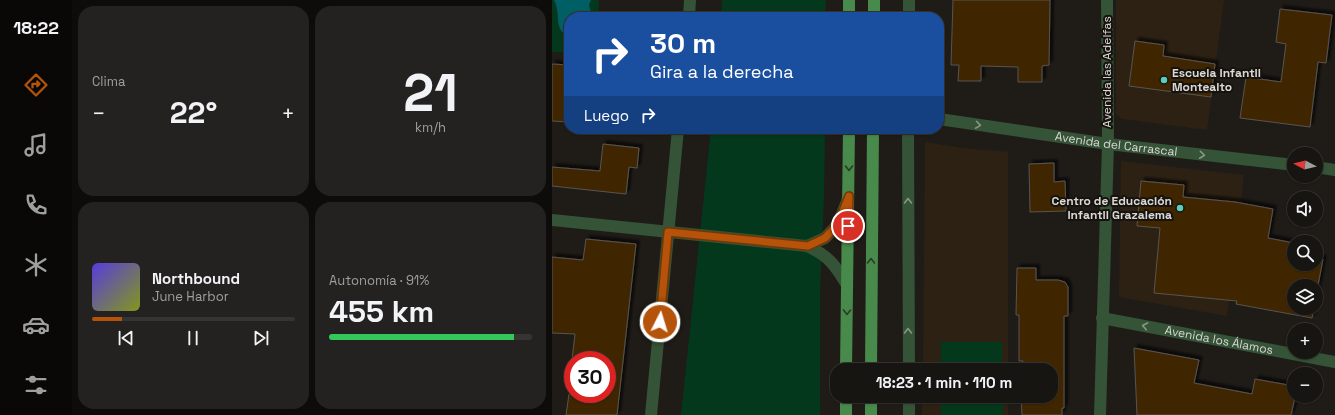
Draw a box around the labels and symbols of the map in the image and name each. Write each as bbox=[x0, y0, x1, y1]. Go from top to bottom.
street label: Avenida las Adelfas bbox=[1099, 16, 1115, 128]
place label: Escuela Infantil Montealto bbox=[1172, 65, 1261, 95]
marker: Escuela Infantil Montealto bbox=[1159, 75, 1169, 85]
one-way arrow bbox=[975, 120, 981, 129]
street label: Avenida del Carrascal bbox=[1054, 128, 1178, 160]
north arrow bbox=[1287, 147, 1323, 183]
one-way arrow bbox=[1199, 150, 1205, 159]
one-way arrow bbox=[845, 165, 853, 171]
place label: Centro de Educación Infantil Grazalema bbox=[1052, 193, 1172, 223]
one-way arrow bbox=[904, 198, 912, 204]
marker: Centro de Educación Infantil Grazalema bbox=[1175, 203, 1185, 213]
pin bbox=[831, 209, 865, 243]
one-way arrow bbox=[867, 258, 876, 264]
position arrow bbox=[639, 301, 681, 343]
one-way arrow bbox=[843, 309, 851, 315]
one-way arrow bbox=[1142, 322, 1149, 331]
street label: Avenida los Álamos bbox=[1163, 322, 1274, 358]
one-way arrow bbox=[904, 328, 912, 334]
speed limit sign: 30 bbox=[564, 351, 616, 403]

